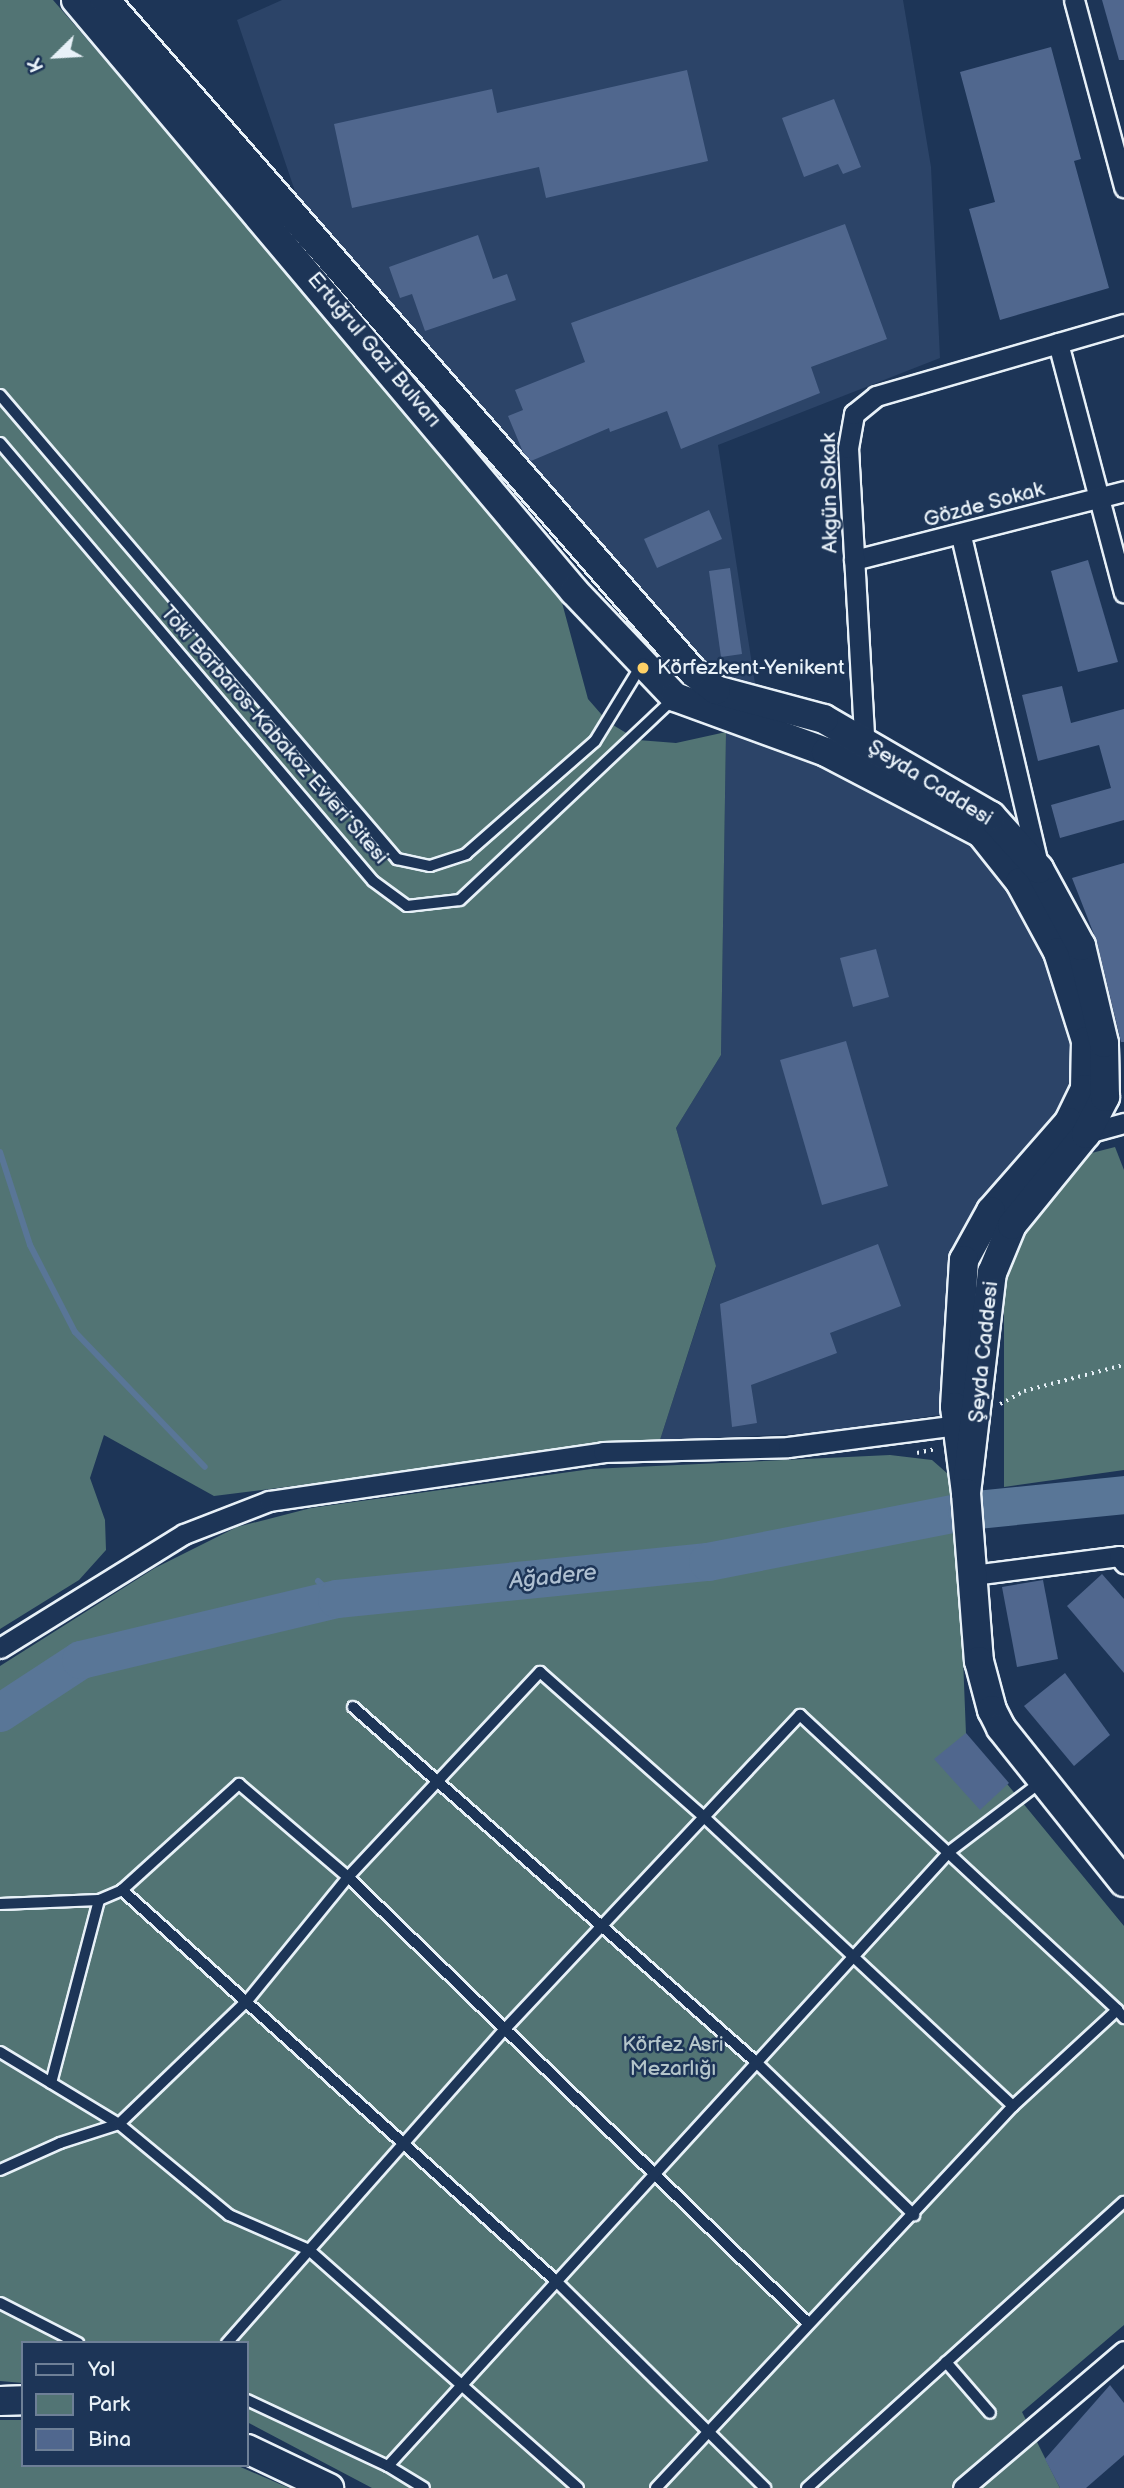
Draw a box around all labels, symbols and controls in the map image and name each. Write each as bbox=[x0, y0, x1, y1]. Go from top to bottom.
north arrow bbox=[21, 21, 91, 91]
text: K bbox=[23, 54, 49, 75]
street label: Ertuğrul Gazi Bulvarı bbox=[302, 267, 446, 433]
street label: Akgün Sokak bbox=[816, 432, 844, 554]
street label: Gözde Sokak bbox=[921, 477, 1047, 533]
street label: Toki Barbaros-Kabakoz Evleri Sitesi bbox=[155, 600, 393, 870]
place label: Körfezkent-Yenikent bbox=[657, 655, 845, 681]
marker: Körfezkent-Yenikent bbox=[635, 660, 651, 676]
street label: Şeyda Caddesi bbox=[863, 735, 997, 831]
street label: Şeyda Caddesi bbox=[964, 1280, 1004, 1424]
water label: Ağadere bbox=[508, 1559, 598, 1595]
park label: Körfez Asri Mezarlığı bbox=[622, 2032, 724, 2082]
legend bbox=[21, 2341, 248, 2467]
text: Yol bbox=[88, 2357, 115, 2382]
text: Park bbox=[88, 2392, 130, 2417]
text: Bina bbox=[88, 2427, 131, 2452]

